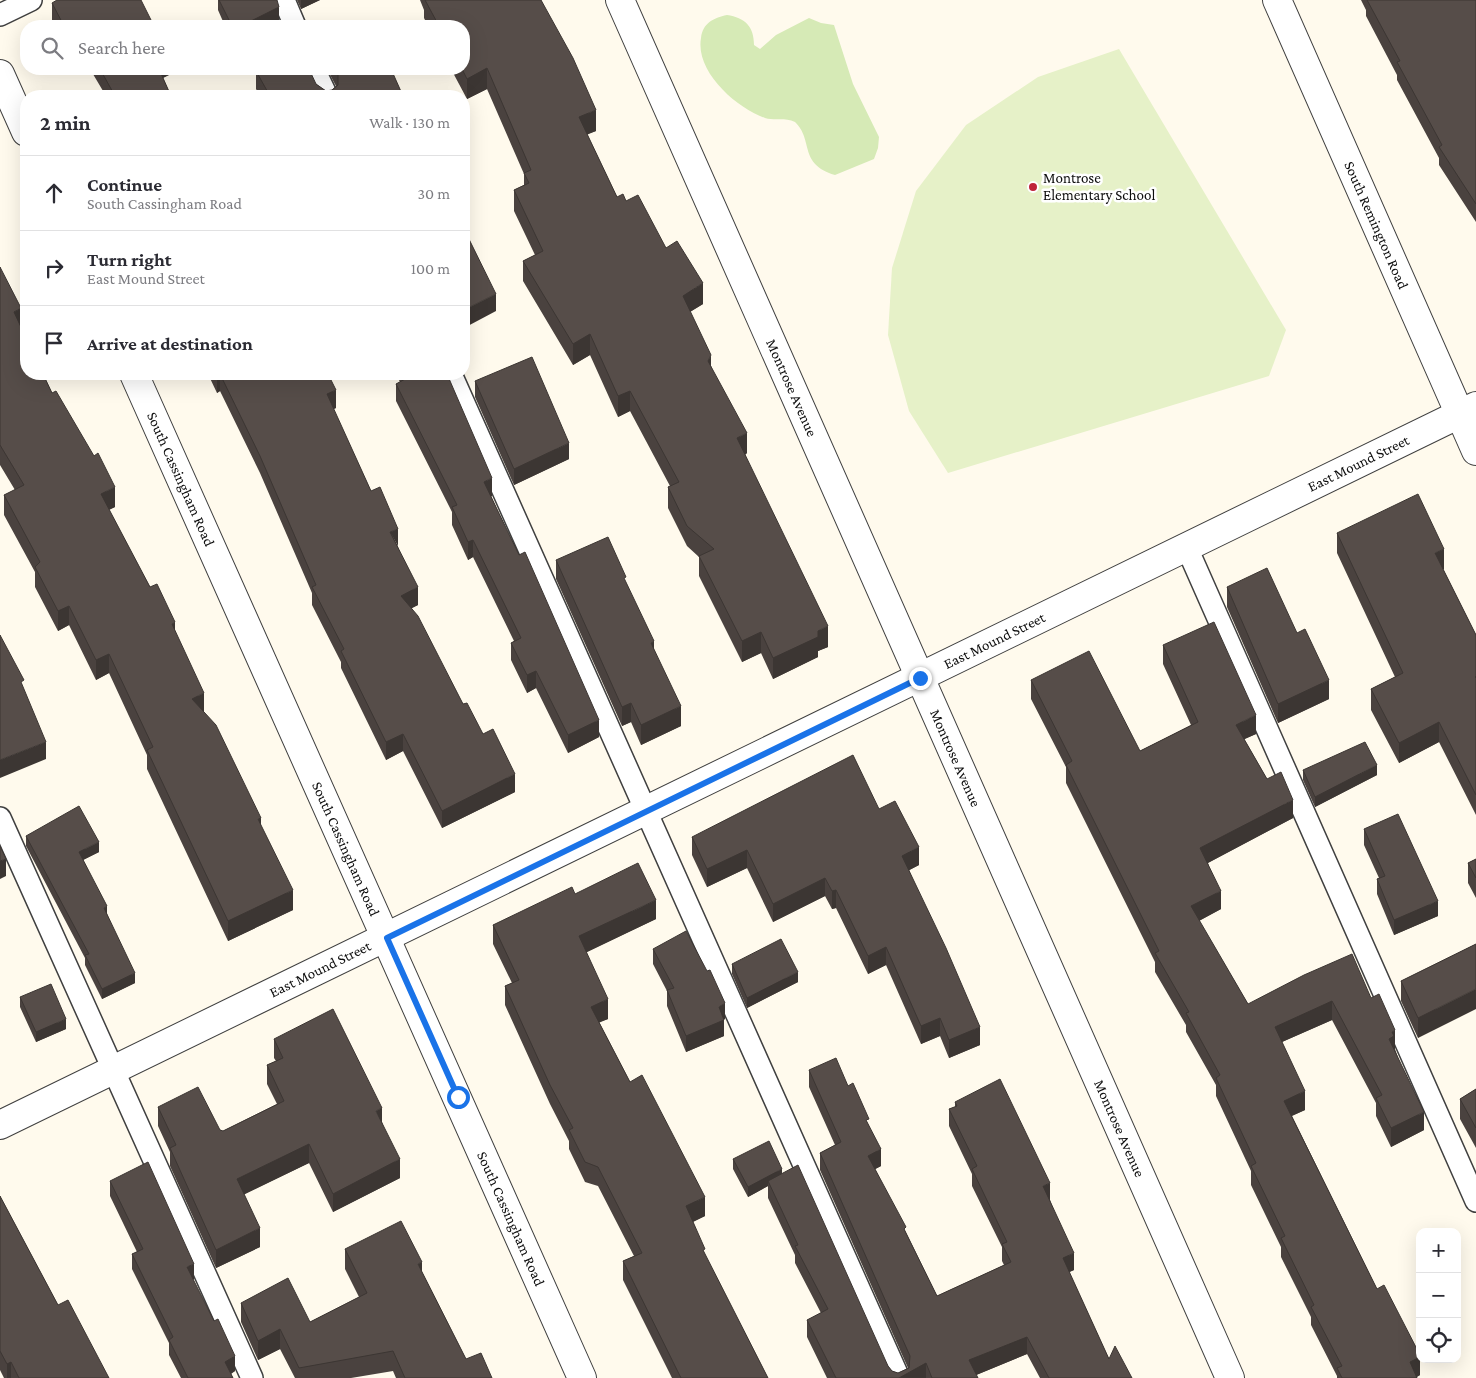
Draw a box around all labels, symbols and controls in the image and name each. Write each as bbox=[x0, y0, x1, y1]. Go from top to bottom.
search box bbox=[20, 20, 470, 75]
icon: search bbox=[38, 34, 66, 62]
text: Search here bbox=[78, 37, 165, 58]
text: 2 min bbox=[40, 111, 91, 135]
text: Walk · 130 m bbox=[369, 114, 450, 131]
street label: South Remington Road bbox=[1341, 159, 1412, 292]
place label: Montrose Elementary School bbox=[1043, 170, 1155, 204]
text: Continue bbox=[87, 174, 162, 195]
icon: ahead bbox=[40, 179, 68, 207]
marker: Montrose Elementary School bbox=[1027, 181, 1039, 193]
text: 30 m bbox=[418, 185, 450, 202]
text: South Cassingham Road bbox=[87, 195, 242, 212]
text: Turn right bbox=[87, 249, 172, 270]
icon: right bbox=[40, 254, 68, 282]
text: 100 m bbox=[411, 260, 450, 277]
text: East Mound Street bbox=[87, 270, 205, 287]
icon: arrive bbox=[40, 329, 68, 357]
text: Arrive at destination bbox=[87, 333, 253, 354]
street label: Montrose Avenue bbox=[763, 337, 820, 439]
street label: South Cassingham Road bbox=[144, 409, 218, 549]
street label: East Mound Street bbox=[1305, 431, 1413, 495]
street label: East Mound Street bbox=[941, 609, 1048, 672]
route end bbox=[909, 667, 932, 690]
street label: Montrose Avenue bbox=[927, 707, 984, 810]
street label: South Cassingham Road bbox=[309, 779, 383, 919]
street label: East Mound Street bbox=[267, 937, 374, 1001]
street label: Montrose Avenue bbox=[1091, 1077, 1148, 1180]
route start bbox=[447, 1086, 470, 1109]
street label: South Cassingham Road bbox=[474, 1149, 548, 1288]
map controls bbox=[1416, 1228, 1461, 1363]
button: + bbox=[1416, 1228, 1461, 1273]
button: − bbox=[1416, 1273, 1461, 1318]
button: locate bbox=[1416, 1318, 1461, 1363]

